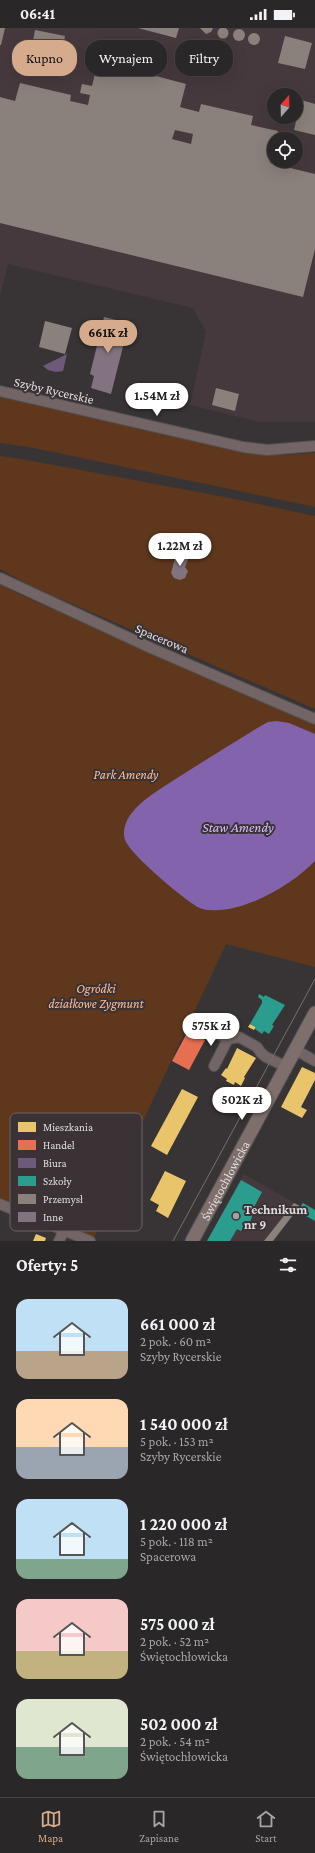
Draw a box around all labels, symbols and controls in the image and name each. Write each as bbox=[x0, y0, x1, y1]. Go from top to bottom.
text: 06:41 bbox=[20, 6, 55, 22]
chip: Kupno bbox=[12, 40, 77, 76]
chip: Wynajem bbox=[85, 40, 167, 76]
chip: Filtry bbox=[175, 40, 233, 76]
north arrow bbox=[267, 88, 303, 124]
map controls bbox=[267, 88, 303, 168]
button: locate bbox=[267, 132, 303, 168]
pin: 661K zł bbox=[71, 320, 145, 354]
text: 661K zł bbox=[88, 325, 128, 340]
street label: Szyby Rycerskie bbox=[13, 374, 95, 407]
pin: 1.54M zł bbox=[116, 383, 198, 417]
text: 1.54M zł bbox=[134, 388, 180, 403]
pin: 1.22M zł bbox=[139, 533, 221, 567]
text: 1.22M zł bbox=[157, 538, 203, 553]
street label: Spacerowa bbox=[133, 621, 191, 656]
park label: Park Amendy bbox=[94, 767, 159, 782]
water label: Staw Amendy bbox=[202, 819, 274, 835]
park label: Ogródki działkowe Zygmunt bbox=[49, 981, 144, 1011]
pin: 575K zł bbox=[174, 1013, 248, 1047]
text: 575K zł bbox=[191, 1018, 231, 1033]
pin: 502K zł bbox=[205, 1087, 279, 1121]
text: 502K zł bbox=[221, 1092, 263, 1107]
legend bbox=[10, 1113, 142, 1231]
text: Mieszkania bbox=[43, 1121, 93, 1133]
street label: Świętochłowicka bbox=[198, 1138, 253, 1223]
text: Handel bbox=[43, 1139, 75, 1151]
text: Biura bbox=[43, 1157, 67, 1169]
text: Szkoły bbox=[43, 1175, 72, 1188]
text: Przemysł bbox=[43, 1193, 83, 1206]
place label: Technikum nr 9 bbox=[244, 1202, 307, 1232]
text: Inne bbox=[43, 1211, 63, 1223]
marker: Technikum nr 9 bbox=[231, 1211, 241, 1221]
icon: filters bbox=[277, 1254, 299, 1276]
text: Oferty: 5 bbox=[16, 1256, 78, 1275]
icon: home bbox=[48, 1315, 96, 1363]
text: 661 000 zł bbox=[140, 1315, 215, 1334]
text: 2 pok. · 60 m² bbox=[140, 1334, 211, 1349]
text: Szyby Rycerskie bbox=[140, 1349, 221, 1364]
icon: home bbox=[48, 1415, 96, 1463]
text: 1 540 000 zł bbox=[140, 1415, 228, 1434]
text: 5 pok. · 153 m² bbox=[140, 1434, 214, 1449]
text: Szyby Rycerskie bbox=[140, 1449, 221, 1464]
icon: home bbox=[48, 1515, 96, 1563]
text: 1 220 000 zł bbox=[140, 1515, 227, 1534]
text: 5 pok. · 118 m² bbox=[140, 1534, 213, 1549]
text: Spacerowa bbox=[140, 1549, 196, 1564]
icon: home bbox=[48, 1615, 96, 1663]
text: 575 000 zł bbox=[140, 1615, 215, 1634]
text: 2 pok. · 52 m² bbox=[140, 1634, 209, 1649]
text: Świętochłowicka bbox=[140, 1649, 228, 1664]
icon: home bbox=[48, 1715, 96, 1763]
text: 502 000 zł bbox=[140, 1715, 217, 1734]
text: 2 pok. · 54 m² bbox=[140, 1734, 210, 1749]
text: Świętochłowicka bbox=[140, 1749, 228, 1764]
tab: Mapa bbox=[38, 1808, 63, 1844]
tab: Zapisane bbox=[139, 1808, 179, 1844]
tab: Start bbox=[255, 1808, 277, 1844]

